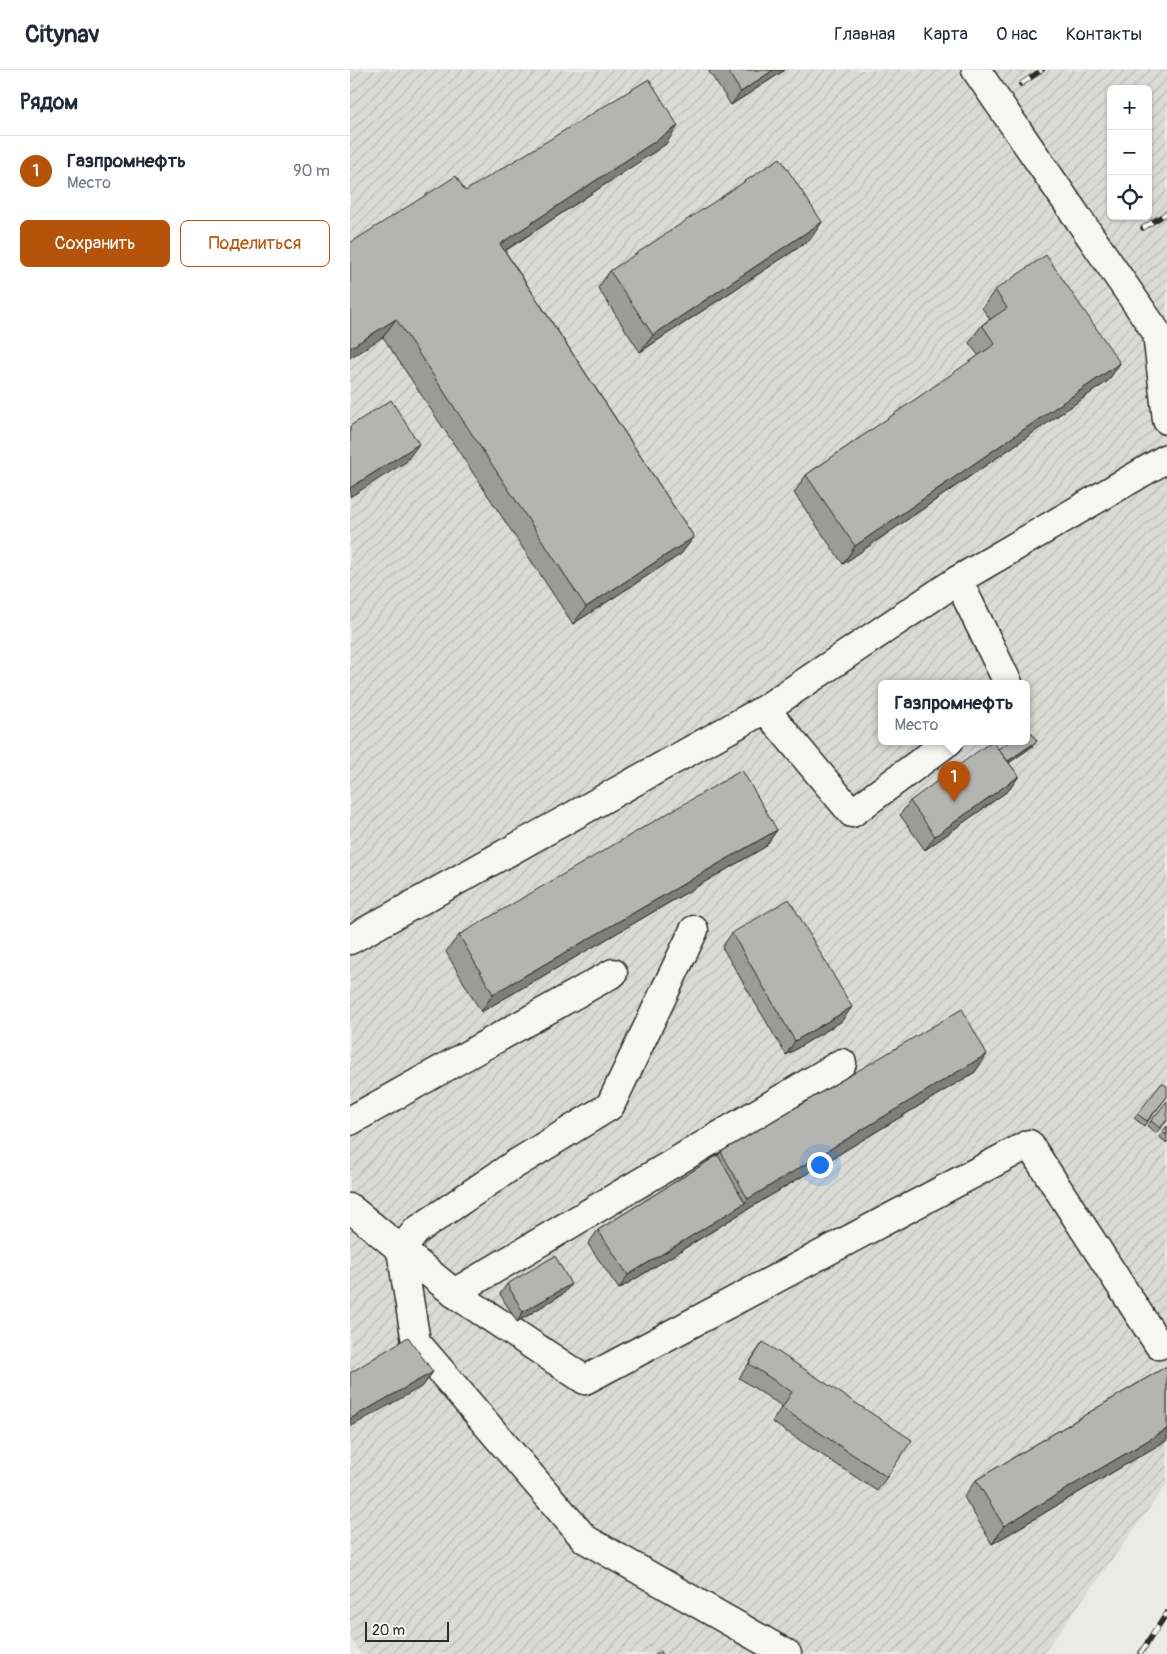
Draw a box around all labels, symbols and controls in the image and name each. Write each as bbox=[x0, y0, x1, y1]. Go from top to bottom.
text: Citynav bbox=[25, 20, 100, 49]
text: Главная bbox=[834, 23, 895, 46]
text: Карта bbox=[923, 23, 968, 46]
text: О нас bbox=[996, 23, 1038, 46]
text: Контакты bbox=[1066, 23, 1142, 46]
map controls bbox=[1107, 85, 1152, 220]
button: + bbox=[1107, 85, 1152, 130]
text: Рядом bbox=[20, 89, 78, 116]
button: − bbox=[1107, 130, 1152, 175]
text: Газпромнефть bbox=[67, 149, 186, 173]
text: 1 bbox=[33, 161, 39, 181]
text: 90 m bbox=[293, 161, 330, 181]
text: Место bbox=[67, 173, 111, 193]
button: locate bbox=[1107, 175, 1152, 220]
button: Сохранить bbox=[20, 220, 170, 267]
button: Поделиться bbox=[180, 220, 330, 267]
popup bbox=[878, 680, 1030, 745]
text: Газпромнефть bbox=[895, 691, 1013, 715]
text: Место bbox=[895, 715, 938, 735]
pin: 1 bbox=[938, 761, 970, 802]
your location bbox=[807, 1152, 833, 1178]
scale bar bbox=[365, 1619, 449, 1642]
text: 20 m bbox=[372, 1622, 405, 1639]

